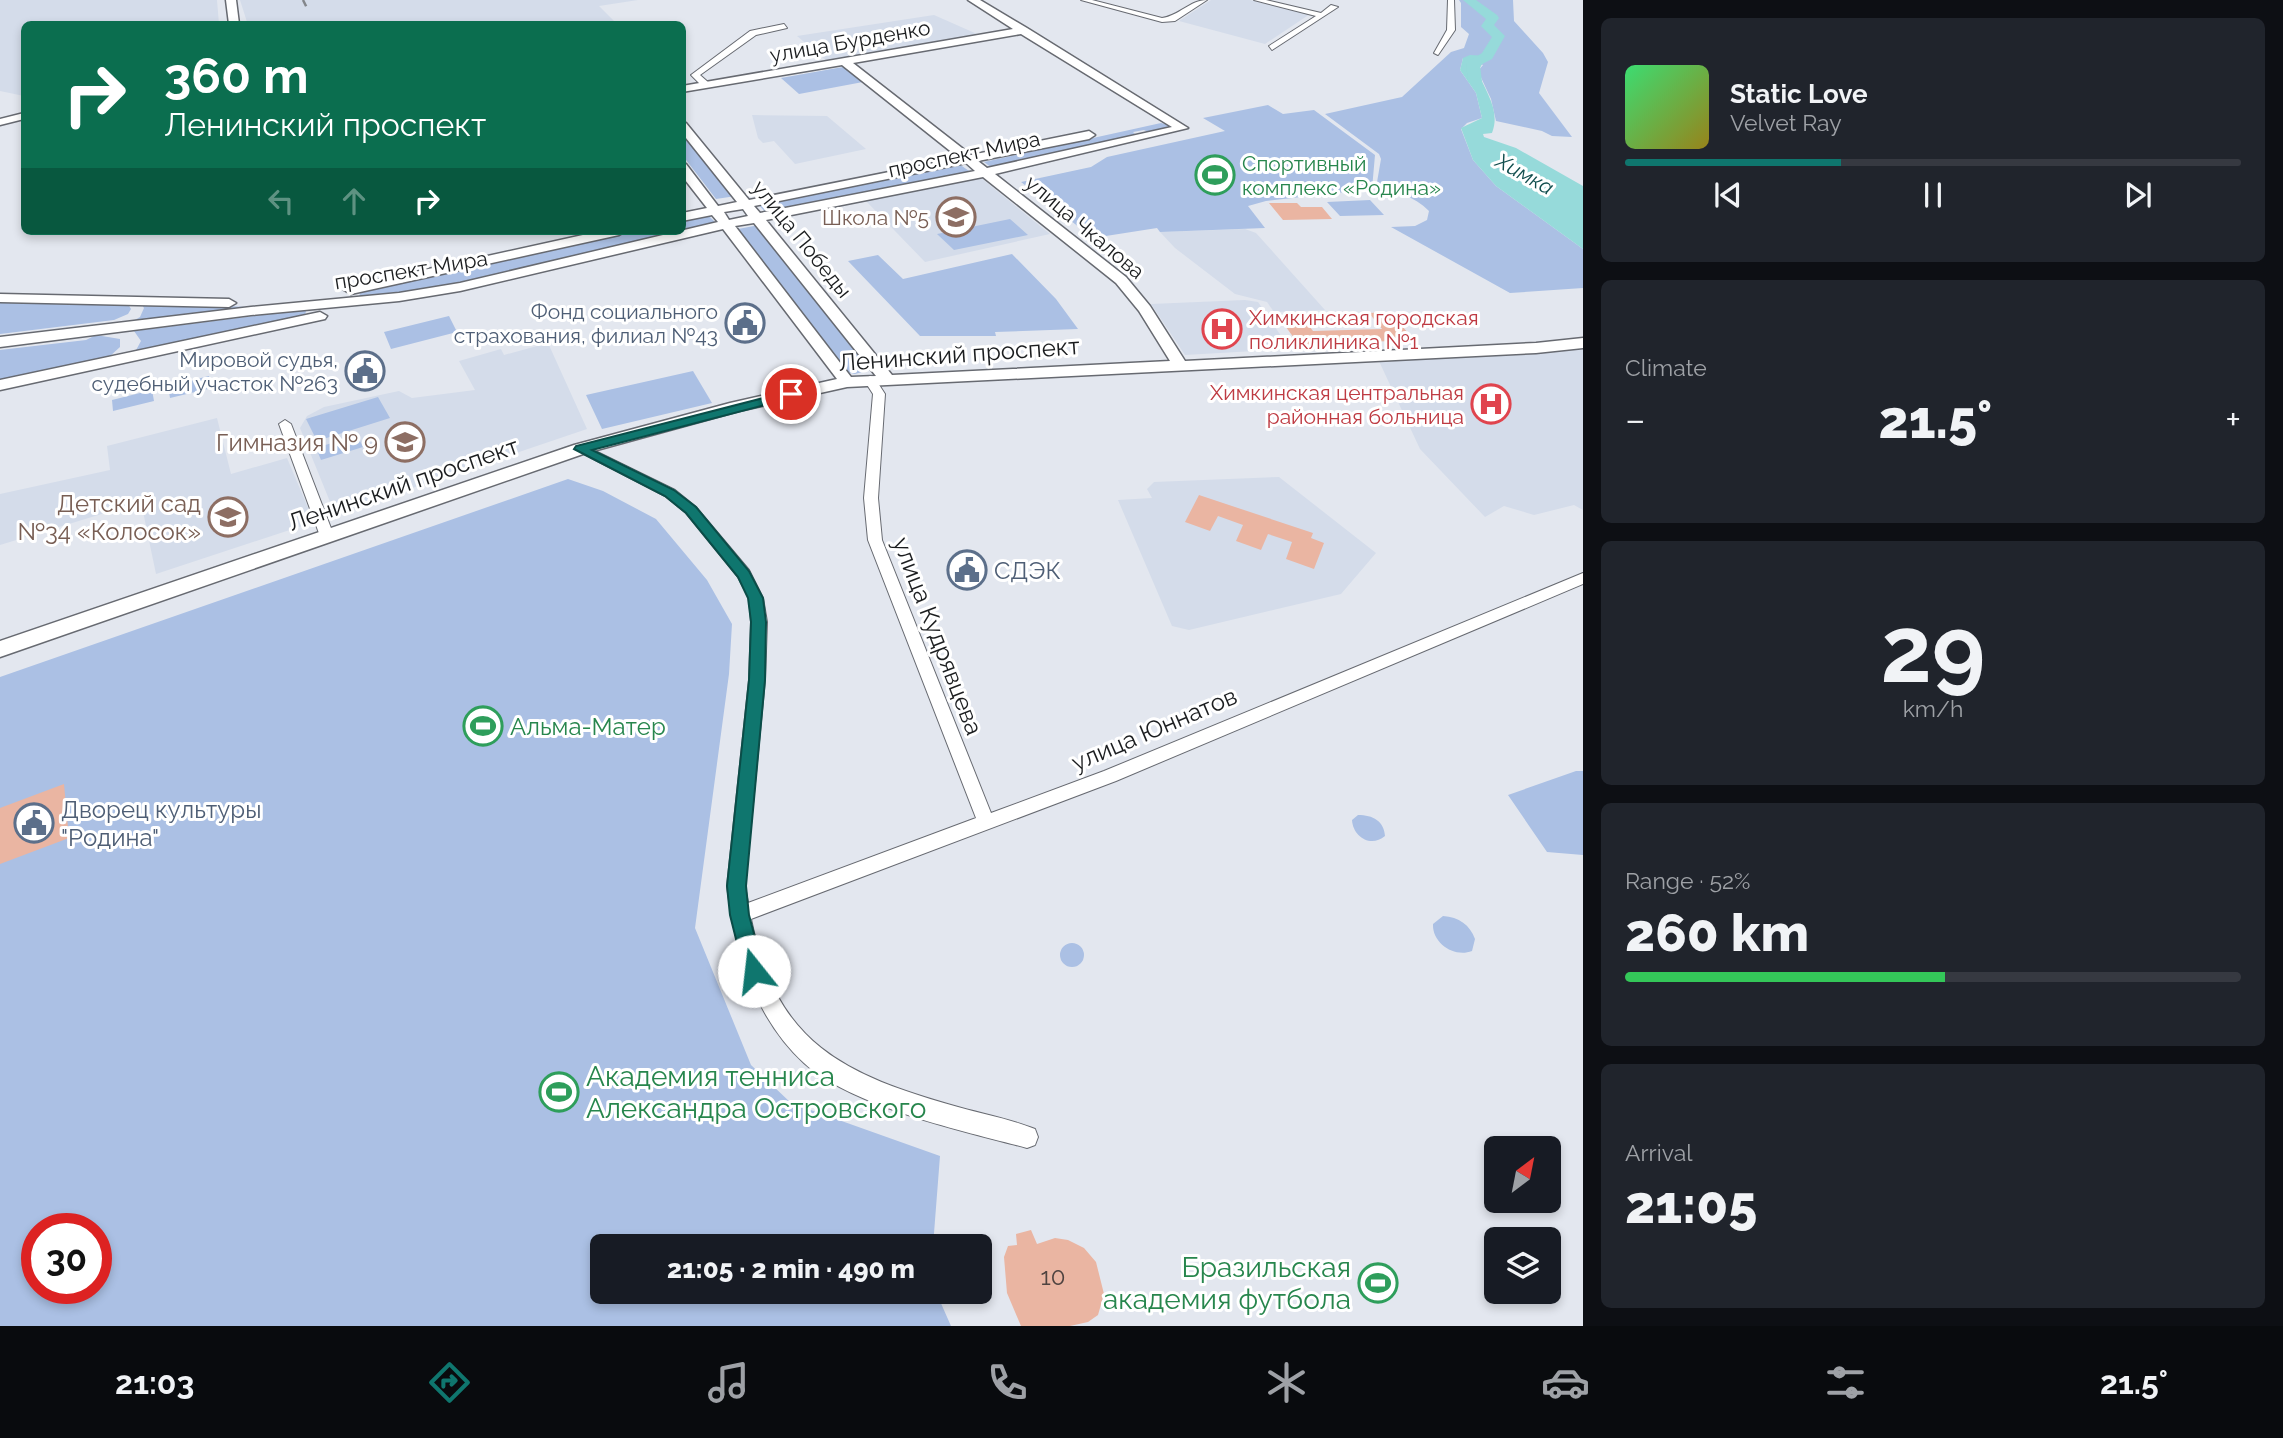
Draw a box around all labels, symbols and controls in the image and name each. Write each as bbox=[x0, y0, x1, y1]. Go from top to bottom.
street label: улица Бурденко bbox=[768, 15, 932, 67]
text: 360 m bbox=[164, 47, 309, 104]
icon: right bbox=[49, 49, 140, 140]
text: Static Love bbox=[1730, 79, 1868, 109]
text: Ленинский проспект bbox=[164, 106, 486, 143]
text: Velvet Ray bbox=[1730, 109, 1842, 136]
street label: проспект Мира bbox=[886, 126, 1042, 182]
water label: Химка bbox=[1490, 147, 1558, 200]
place label: Спортивный комплекс «Родина» bbox=[1242, 151, 1441, 200]
sports icon: Спортивный комплекс «Родина» bbox=[1194, 154, 1236, 196]
street label: улица Чкалова bbox=[1020, 170, 1150, 284]
street label: улица Победы bbox=[747, 175, 857, 303]
icon: previous bbox=[1709, 176, 1747, 214]
icon: pause bbox=[1914, 176, 1952, 214]
icon: next bbox=[2119, 176, 2157, 214]
icon: left bbox=[262, 182, 300, 220]
icon: ahead bbox=[335, 182, 373, 220]
icon: right bbox=[408, 182, 446, 220]
school or university icon: Школа №5 bbox=[935, 196, 977, 238]
place label: Школа №5 bbox=[822, 205, 929, 230]
street label: проспект Мира bbox=[333, 246, 489, 294]
place label: Фонд социального страхования, филиал №43 bbox=[454, 299, 718, 348]
public building icon: Фонд социального страхования, филиал №43 bbox=[724, 302, 766, 344]
place label: Химкинская городская поликлиника №1 bbox=[1249, 305, 1479, 354]
hospital icon: Химкинская городская поликлиника №1 bbox=[1201, 308, 1243, 350]
street label: Ленинский проспект bbox=[837, 331, 1081, 377]
place label: Мировой судья, судебный участок №263 bbox=[92, 347, 338, 396]
public building icon: Мировой судья, судебный участок №263 bbox=[344, 350, 386, 392]
text: Climate bbox=[1625, 354, 1707, 381]
pin bbox=[761, 364, 821, 424]
icon: arrive bbox=[772, 375, 810, 413]
place label: Химкинская центральная районная больница bbox=[1210, 380, 1464, 429]
hospital icon: Химкинская центральная районная больница bbox=[1470, 383, 1512, 425]
text: 21.5° bbox=[1878, 389, 1992, 450]
text: − bbox=[1625, 397, 1645, 442]
text: + bbox=[2225, 397, 2241, 442]
school or university icon: Гимназия № 9 bbox=[384, 421, 426, 463]
place label: Гимназия № 9 bbox=[216, 428, 378, 457]
street label: Ленинский проспект bbox=[284, 431, 522, 537]
place label: Детский сад №34 «Колосок» bbox=[18, 489, 201, 546]
school or university icon: Детский сад №34 «Колосок» bbox=[207, 496, 249, 538]
street label: улица Кудрявцева bbox=[887, 533, 989, 739]
public building icon: СДЭК bbox=[946, 549, 988, 591]
place label: СДЭК bbox=[994, 556, 1061, 585]
text: 29 bbox=[1881, 596, 1985, 703]
street label: улица Юннатов bbox=[1067, 681, 1241, 777]
text: km/h bbox=[1903, 695, 1963, 722]
sports icon: Альма-Матер bbox=[462, 705, 504, 747]
place label: Альма-Матер bbox=[510, 712, 666, 741]
place label: Дворец культуры "Родина" bbox=[61, 795, 261, 852]
public building icon: Дворец культуры "Родина" bbox=[13, 802, 55, 844]
text: Range · 52% bbox=[1625, 867, 1751, 894]
text: 260 km bbox=[1625, 902, 1809, 963]
position arrow bbox=[717, 934, 791, 1008]
place label: Академия тенниса Александра Островского bbox=[586, 1060, 926, 1125]
sports icon: Академия тенниса Александра Островского bbox=[538, 1071, 580, 1113]
north arrow bbox=[1484, 1136, 1561, 1213]
map controls bbox=[1484, 1136, 1561, 1304]
text: Arrival bbox=[1625, 1139, 1692, 1166]
text: 21:05 bbox=[1625, 1174, 1757, 1235]
speed limit sign: 30 bbox=[21, 1213, 112, 1304]
button: layers bbox=[1484, 1227, 1561, 1304]
place label: Бразильская академия футбола bbox=[1103, 1251, 1351, 1316]
text: 21:05 · 2 min · 490 m bbox=[667, 1254, 915, 1284]
house number: 10 bbox=[1041, 1262, 1065, 1291]
sports icon: Бразильская академия футбола bbox=[1357, 1262, 1399, 1304]
icon: directions bbox=[425, 1358, 474, 1407]
icon: music bbox=[704, 1358, 753, 1407]
icon: phone bbox=[983, 1358, 1032, 1407]
icon: climate bbox=[1262, 1358, 1311, 1407]
icon: car bbox=[1541, 1358, 1590, 1407]
icon: filters bbox=[1821, 1358, 1870, 1407]
text: 21:03 bbox=[115, 1364, 194, 1401]
text: 21.5° bbox=[2100, 1364, 2168, 1401]

